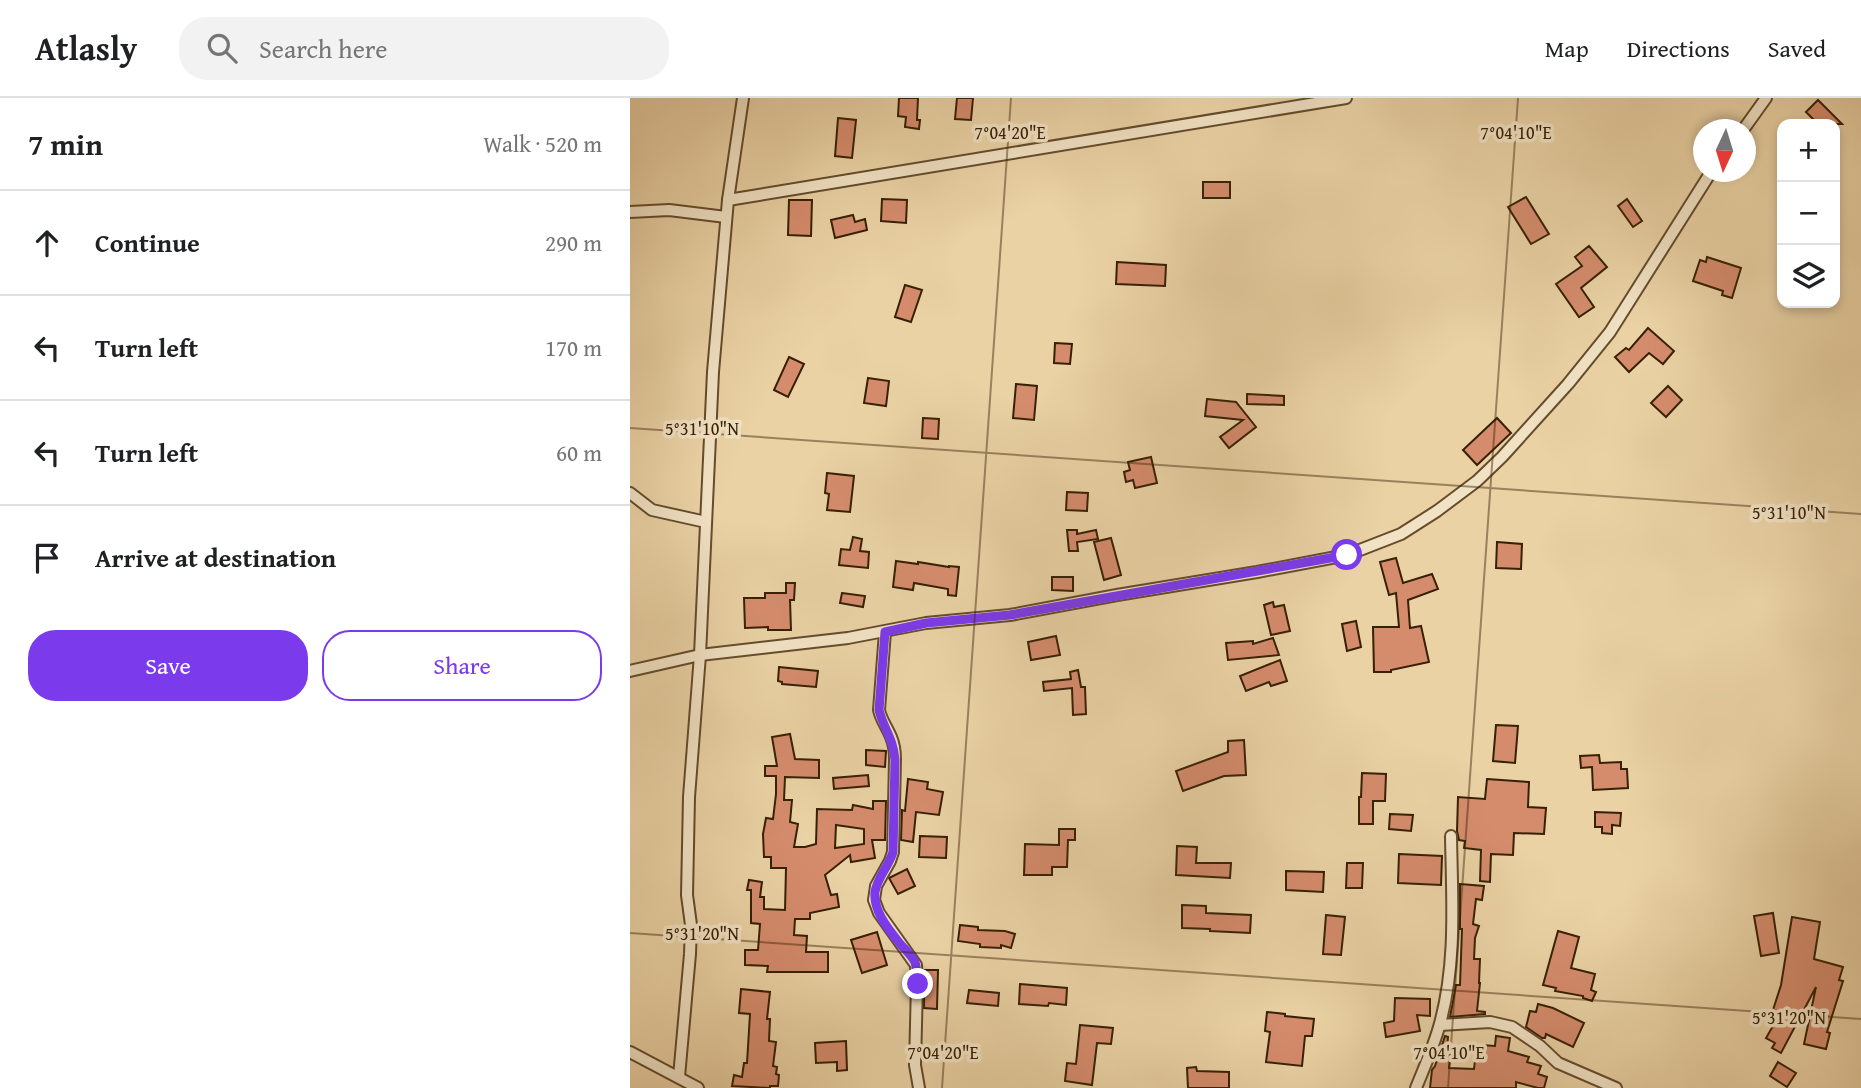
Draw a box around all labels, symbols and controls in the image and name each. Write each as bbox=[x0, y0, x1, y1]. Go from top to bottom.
search box bbox=[179, 17, 669, 80]
text: Atlasly bbox=[35, 24, 137, 72]
icon: search bbox=[203, 29, 241, 67]
text: Search here bbox=[259, 29, 387, 68]
text: Map bbox=[1545, 31, 1589, 66]
text: Directions bbox=[1627, 31, 1730, 66]
text: Saved bbox=[1768, 31, 1826, 66]
text: 7°04'20"E bbox=[974, 119, 1046, 146]
text: 7°04'10"E bbox=[1480, 119, 1552, 146]
north arrow bbox=[1693, 119, 1756, 182]
map controls bbox=[1777, 119, 1840, 308]
button: + bbox=[1777, 119, 1840, 182]
text: 7 min bbox=[28, 122, 103, 166]
text: Walk · 520 m bbox=[483, 127, 602, 160]
button: − bbox=[1777, 182, 1840, 245]
text: Continue bbox=[95, 223, 200, 262]
icon: ahead bbox=[28, 224, 66, 262]
text: 290 m bbox=[545, 226, 602, 259]
button: layers bbox=[1777, 245, 1840, 308]
text: Turn left bbox=[95, 328, 198, 367]
icon: left bbox=[28, 329, 66, 367]
text: 170 m bbox=[545, 331, 602, 364]
text: 5°31'10"N bbox=[665, 415, 739, 442]
text: Turn left bbox=[95, 433, 198, 472]
icon: left bbox=[28, 434, 66, 472]
text: 60 m bbox=[556, 436, 602, 469]
text: 5°31'10"N bbox=[1752, 499, 1826, 526]
text: Arrive at destination bbox=[95, 538, 336, 577]
icon: arrive bbox=[28, 539, 66, 577]
route start bbox=[1331, 539, 1362, 570]
button: Save bbox=[28, 630, 308, 701]
button: Share bbox=[322, 630, 602, 701]
text: 5°31'20"N bbox=[665, 920, 739, 947]
route end bbox=[902, 968, 933, 999]
text: 5°31'20"N bbox=[1752, 1004, 1826, 1031]
text: 7°04'20"E bbox=[907, 1039, 979, 1066]
text: 7°04'10"E bbox=[1413, 1039, 1485, 1066]

